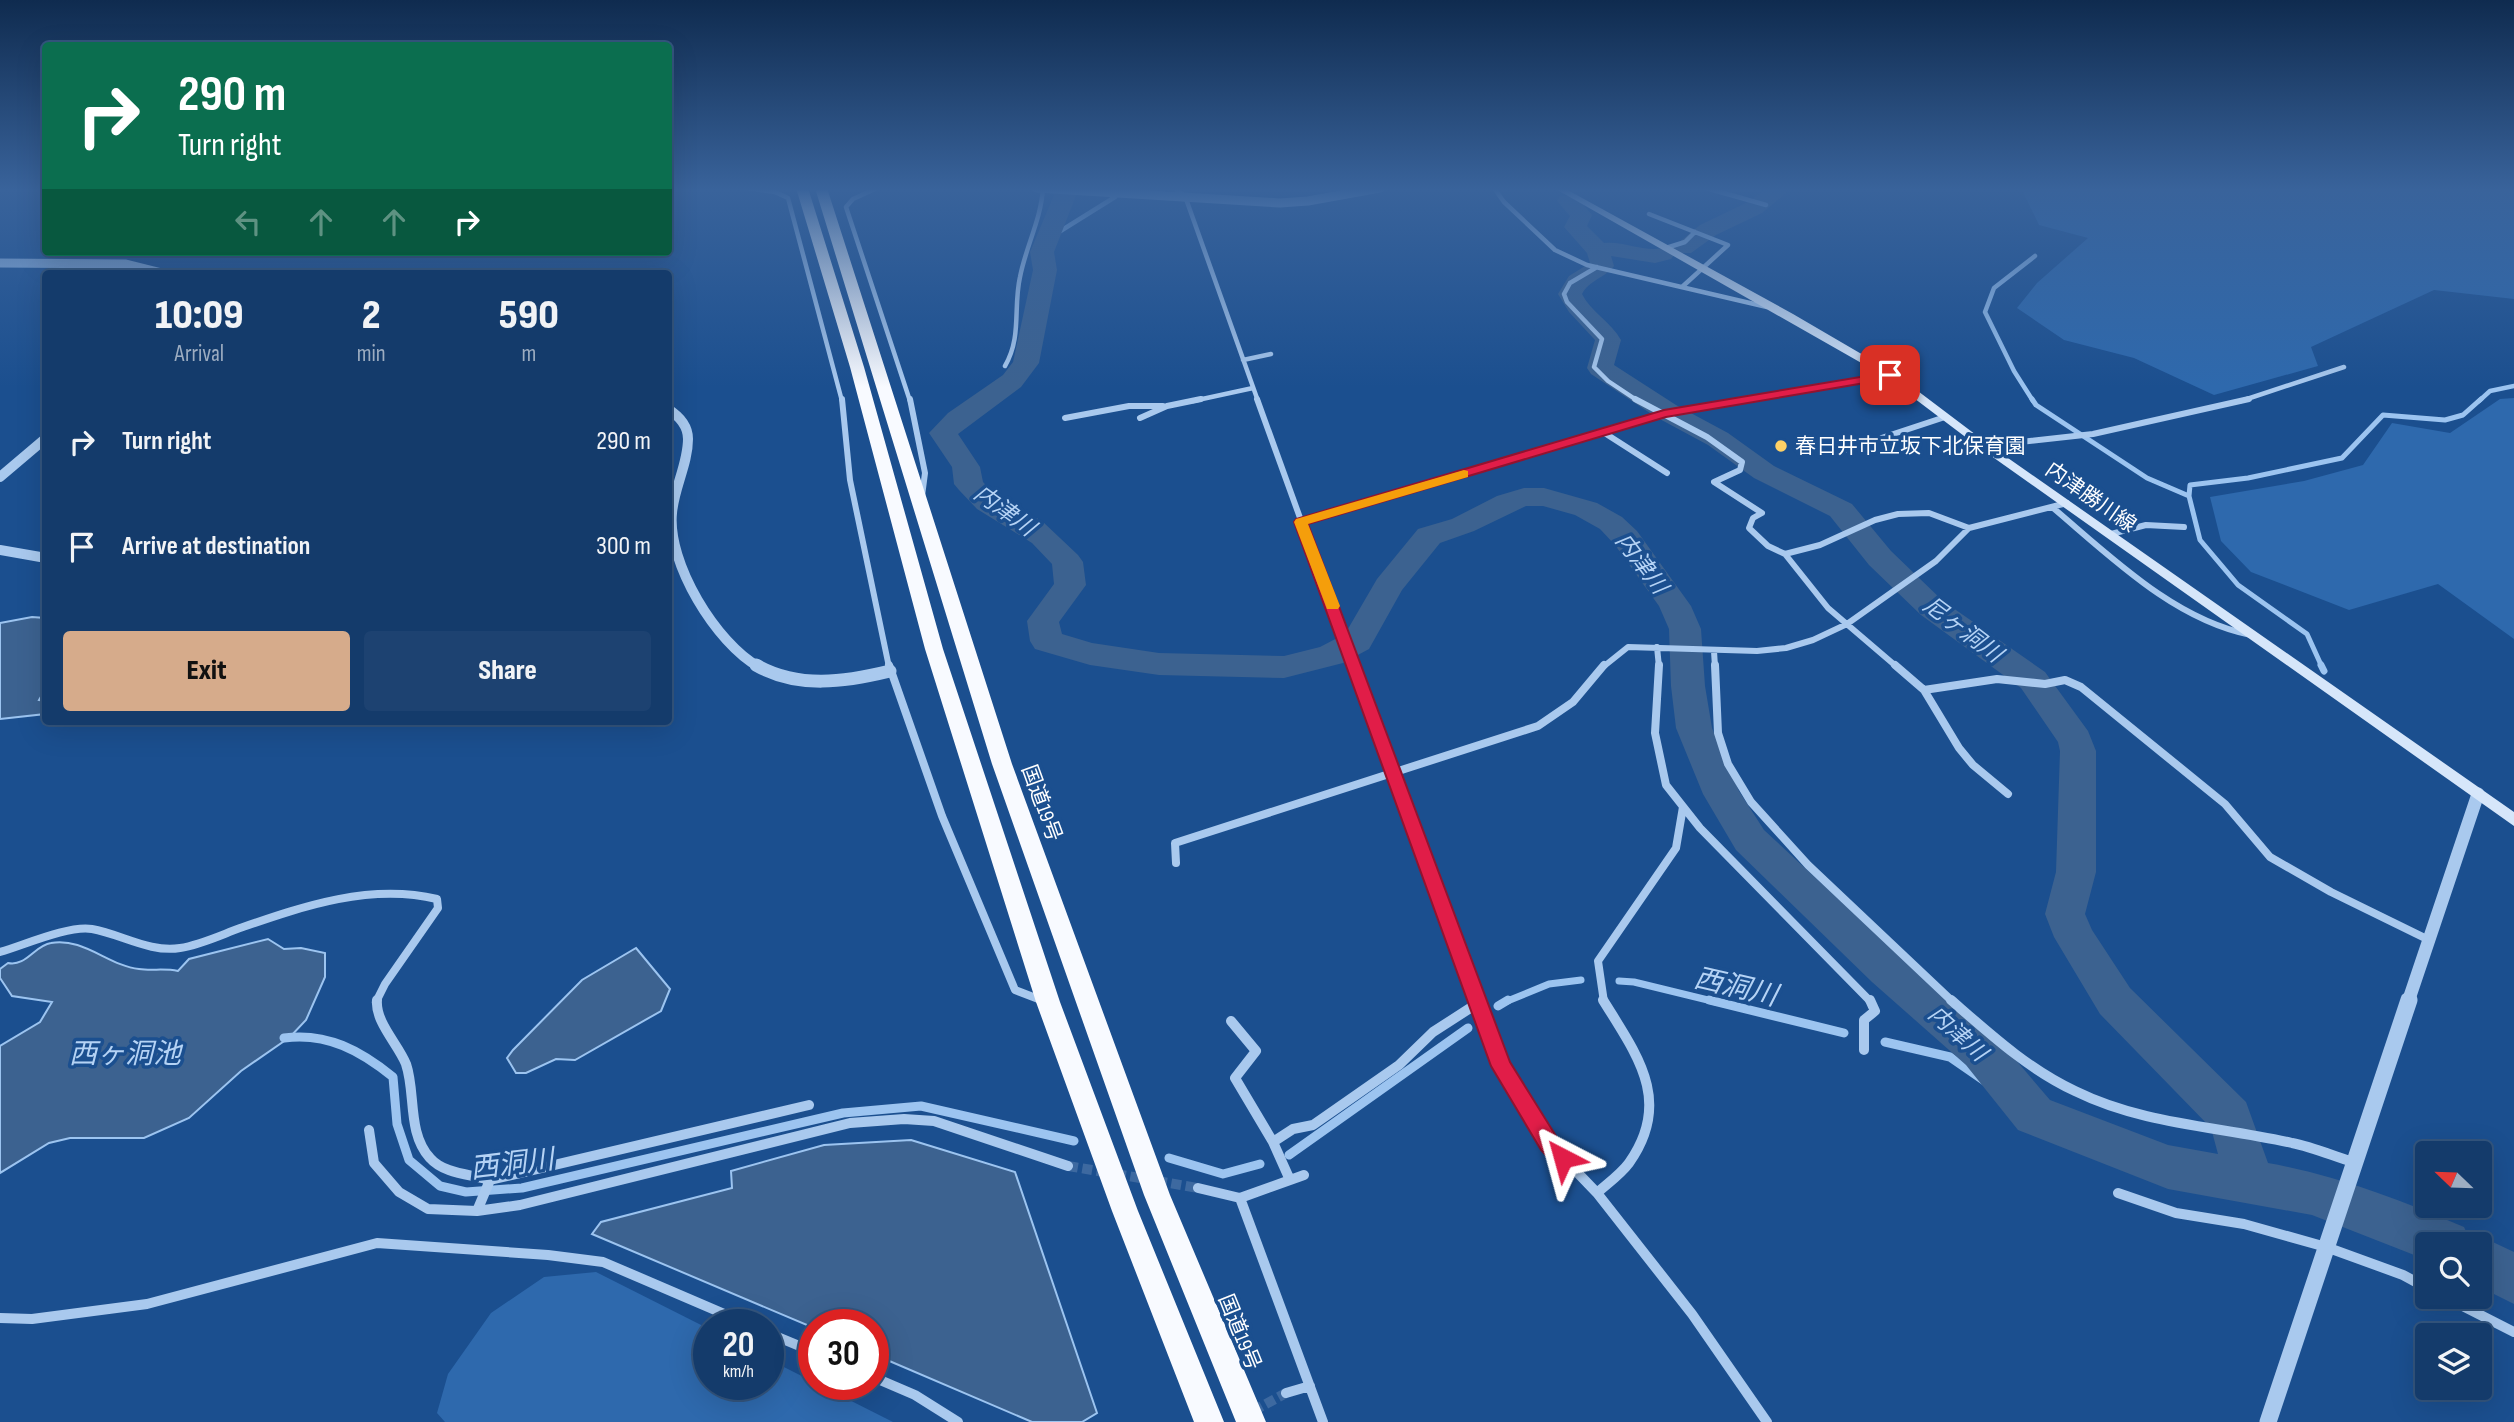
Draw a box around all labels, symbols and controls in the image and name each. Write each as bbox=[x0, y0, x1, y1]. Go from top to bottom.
text: 290 m bbox=[178, 66, 286, 125]
icon: right bbox=[63, 70, 154, 161]
text: Turn right bbox=[178, 126, 282, 165]
icon: left bbox=[229, 203, 267, 241]
icon: ahead bbox=[302, 203, 340, 241]
icon: ahead bbox=[375, 203, 413, 241]
icon: right bbox=[448, 203, 486, 241]
text: 10:09 bbox=[155, 290, 244, 341]
text: 2 bbox=[362, 290, 381, 341]
text: 590 bbox=[499, 290, 559, 341]
text: Arrival bbox=[175, 340, 224, 368]
text: min bbox=[357, 340, 386, 368]
text: m bbox=[521, 340, 536, 368]
pin bbox=[1860, 345, 1920, 405]
icon: arrive bbox=[1871, 356, 1909, 394]
icon: right bbox=[63, 423, 101, 461]
text: Turn right bbox=[122, 426, 211, 457]
text: 290 m bbox=[596, 426, 651, 457]
place label: 春日井市立坂下北保育園 bbox=[1795, 434, 2026, 459]
marker: 春日井市立坂下北保育園 bbox=[1773, 438, 1789, 454]
street label: 内津勝川線 bbox=[2041, 457, 2141, 538]
water label: 内津川 bbox=[968, 479, 1043, 544]
icon: arrive bbox=[63, 528, 101, 566]
water label: 内津川 bbox=[1609, 528, 1675, 602]
text: Arrive at destination bbox=[122, 531, 310, 562]
text: 300 m bbox=[596, 531, 651, 562]
water label: 尼ヶ洞川 bbox=[1917, 591, 2010, 670]
button: Exit bbox=[63, 631, 350, 711]
button: Share bbox=[364, 631, 651, 711]
street label: 国道19号 bbox=[1016, 761, 1067, 845]
water label: 西洞川 bbox=[1691, 962, 1783, 1014]
water label: 内津川 bbox=[1922, 1000, 1995, 1069]
water label: 西ヶ洞池 bbox=[69, 1038, 184, 1071]
position arrow bbox=[1526, 1121, 1600, 1195]
north arrow bbox=[2415, 1141, 2492, 1218]
map controls bbox=[2415, 1141, 2492, 1400]
water label: 西洞川 bbox=[468, 1143, 559, 1186]
button: search bbox=[2415, 1232, 2492, 1309]
street label: 国道19号 bbox=[1213, 1291, 1266, 1374]
speed limit sign: 30 bbox=[798, 1309, 889, 1400]
button: layers bbox=[2415, 1323, 2492, 1400]
text: 20 bbox=[723, 1324, 755, 1367]
text: km/h bbox=[723, 1361, 754, 1382]

